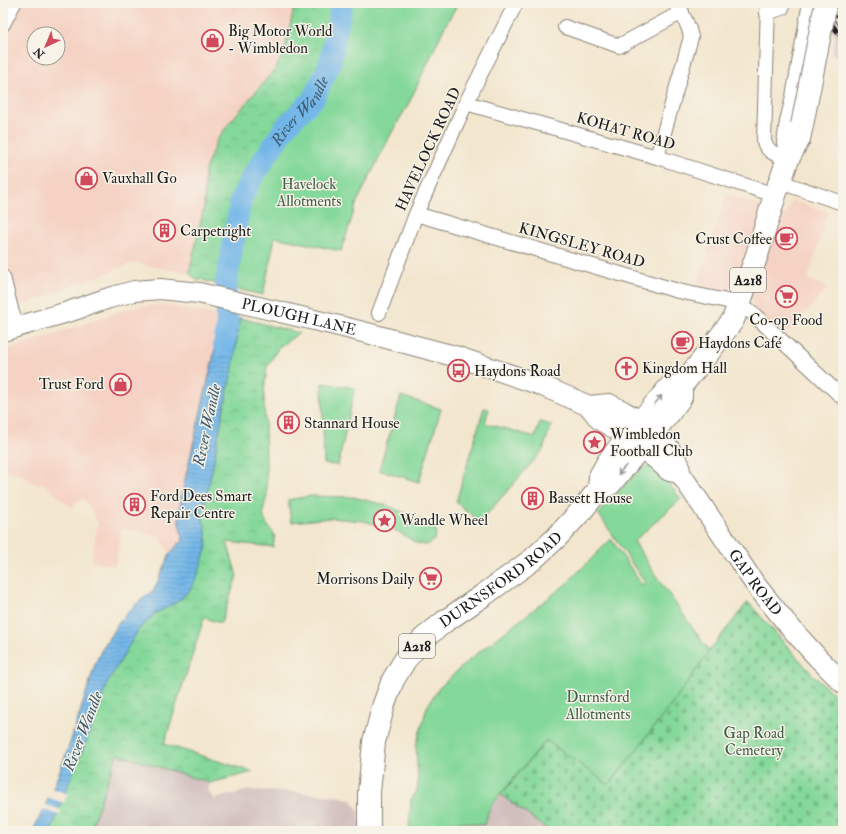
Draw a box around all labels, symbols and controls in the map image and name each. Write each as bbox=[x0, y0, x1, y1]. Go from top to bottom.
place label: Big Motor World - Wimbledon bbox=[228, 22, 333, 58]
north arrow bbox=[26, 26, 66, 66]
shop icon: Big Motor World - Wimbledon bbox=[200, 27, 226, 53]
text: N bbox=[31, 44, 48, 62]
water label: River Wandle bbox=[266, 73, 334, 151]
street label: HAVELOCK ROAD bbox=[391, 84, 465, 214]
street label: KOHAT ROAD bbox=[574, 108, 677, 155]
shop icon: Vauxhall Go bbox=[74, 165, 100, 191]
place label: Vauxhall Go bbox=[102, 169, 177, 188]
park label: Havelock Allotments bbox=[276, 175, 341, 211]
building icon: Carpetright bbox=[152, 218, 178, 244]
street label: KINGSLEY ROAD bbox=[517, 218, 647, 273]
place label: Carpetright bbox=[180, 222, 251, 242]
cafe icon: Crust Coffee bbox=[774, 226, 800, 252]
place label: Crust Coffee bbox=[695, 230, 772, 249]
road number: A218 bbox=[730, 268, 766, 292]
supermarket icon: Co-op Food bbox=[773, 284, 799, 310]
street label: PLOUGH LANE bbox=[240, 294, 358, 340]
place label: Co-op Food bbox=[749, 311, 823, 331]
cafe icon: Haydons Café bbox=[670, 330, 696, 356]
place label: Haydons Café bbox=[698, 334, 782, 353]
church icon: Kingdom Hall bbox=[614, 355, 640, 381]
bus stop icon: Haydons Road bbox=[445, 358, 471, 384]
place label: Kingdom Hall bbox=[642, 359, 727, 378]
place label: Haydons Road bbox=[474, 362, 561, 381]
shop icon: Trust Ford bbox=[107, 371, 133, 397]
place label: Trust Ford bbox=[39, 375, 105, 394]
water label: River Wandle bbox=[188, 381, 226, 469]
one-way arrow bbox=[654, 395, 663, 405]
building icon: Stannard House bbox=[275, 410, 301, 436]
place label: Stannard House bbox=[304, 414, 400, 433]
place label: Wimbledon Football Club bbox=[609, 425, 693, 461]
place icon: Wimbledon Football Club bbox=[582, 430, 608, 456]
one-way arrow bbox=[617, 465, 626, 475]
building icon: Bassett House bbox=[519, 485, 545, 511]
place label: Ford Dees Smart Repair Centre bbox=[150, 487, 252, 524]
place label: Bassett House bbox=[548, 489, 632, 508]
building icon: Ford Dees Smart Repair Centre bbox=[122, 492, 148, 518]
place icon: Wandle Wheel bbox=[371, 507, 397, 533]
place label: Wandle Wheel bbox=[399, 511, 488, 530]
street label: DURNSFORD ROAD bbox=[436, 528, 567, 632]
street label: GAP ROAD bbox=[724, 546, 786, 620]
supermarket icon: Morrisons Daily bbox=[417, 566, 443, 592]
place label: Morrisons Daily bbox=[316, 570, 414, 589]
road number: A218 bbox=[399, 634, 435, 658]
water label: River Wandle bbox=[58, 688, 108, 775]
park label: Durnsford Allotments bbox=[565, 688, 630, 724]
park label: Gap Road Cemetery bbox=[724, 724, 785, 760]

